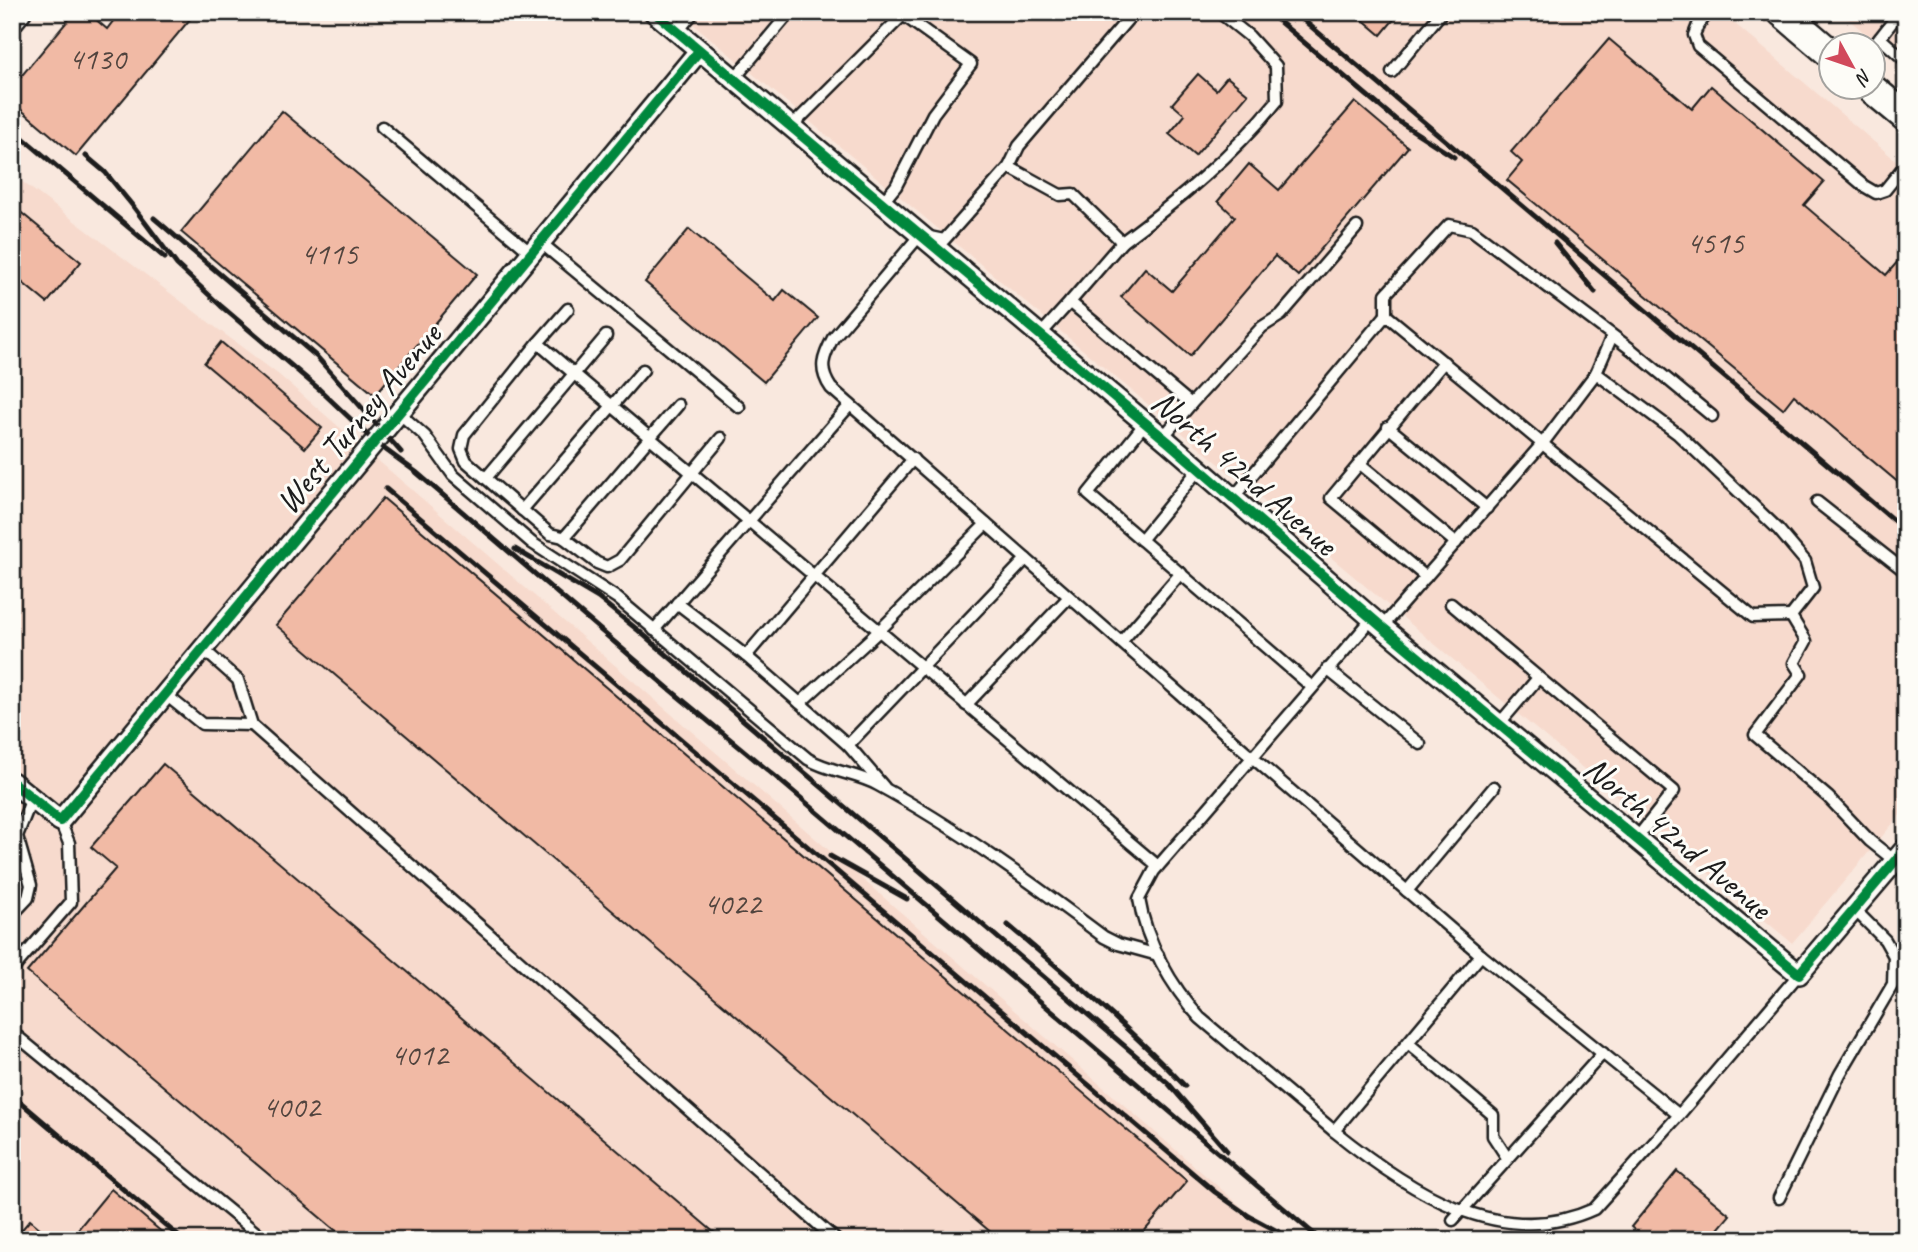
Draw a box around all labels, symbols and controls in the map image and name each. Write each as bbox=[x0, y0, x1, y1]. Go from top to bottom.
north arrow bbox=[1816, 32, 1886, 102]
house number: 4130 bbox=[68, 38, 128, 79]
text: N bbox=[1849, 64, 1877, 91]
house number: 4515 bbox=[1686, 222, 1745, 263]
house number: 4115 bbox=[300, 233, 359, 274]
street label: West Turney Avenue bbox=[265, 312, 453, 523]
street label: North 42nd Avenue bbox=[1142, 379, 1349, 567]
street label: North 42nd Avenue bbox=[1574, 746, 1783, 931]
house number: 4022 bbox=[703, 883, 763, 924]
house number: 4012 bbox=[390, 1034, 450, 1075]
house number: 4002 bbox=[262, 1086, 322, 1127]

